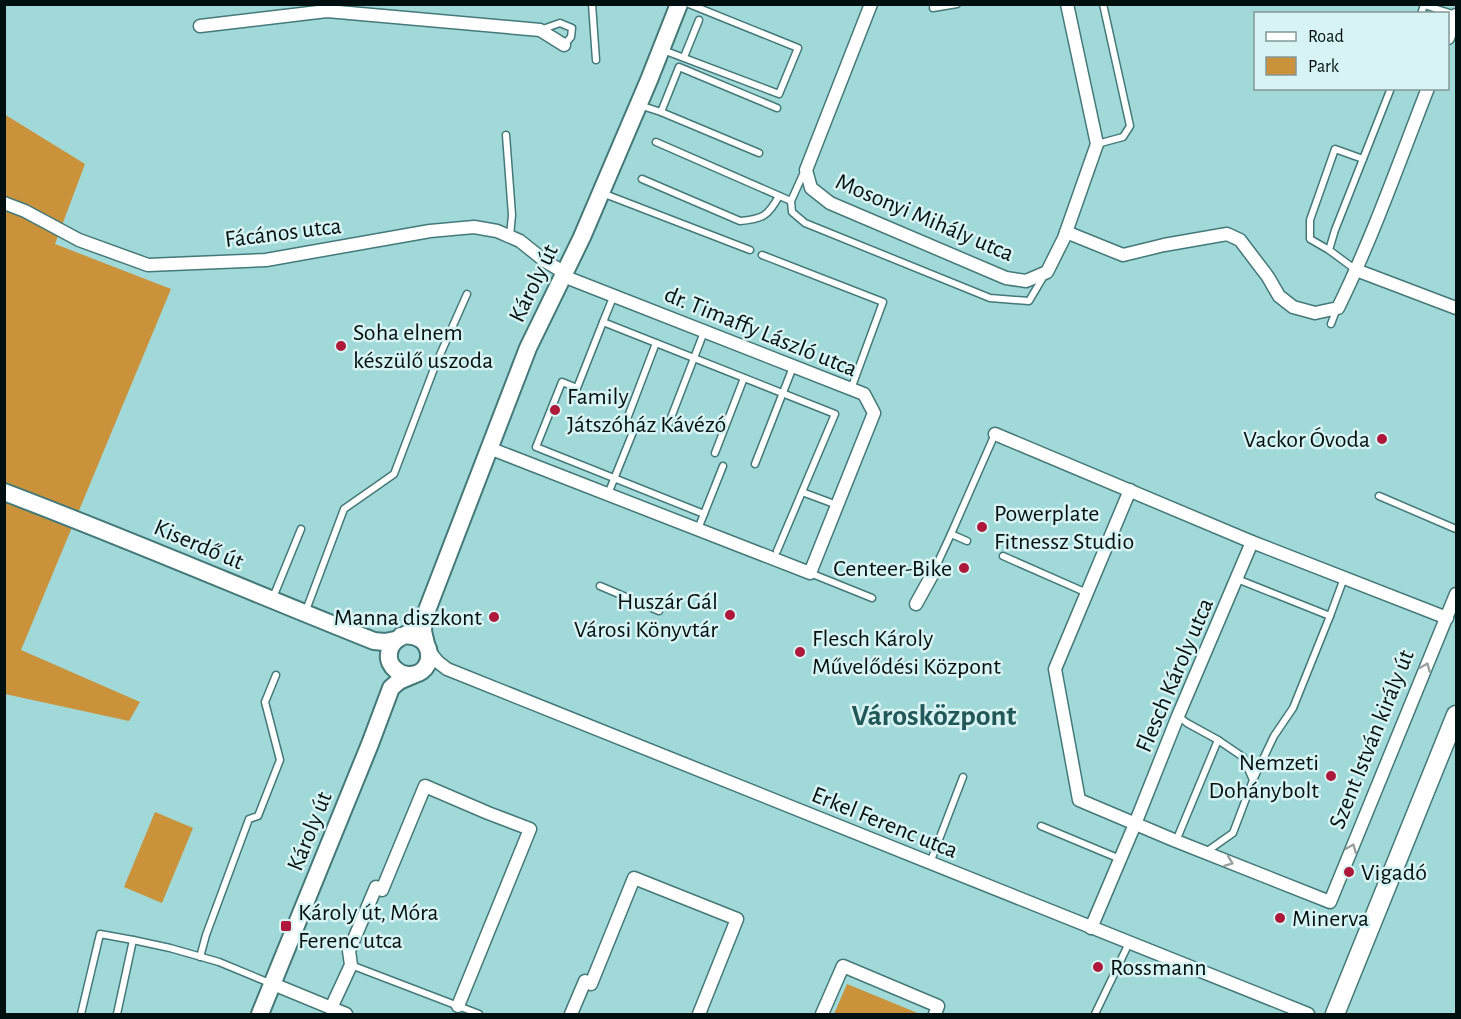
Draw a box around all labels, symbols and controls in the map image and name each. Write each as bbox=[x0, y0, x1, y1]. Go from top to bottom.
legend bbox=[1254, 12, 1449, 90]
text: Road bbox=[1308, 28, 1344, 46]
text: Park bbox=[1308, 58, 1340, 76]
street label: Mosonyi Mihály utca bbox=[832, 170, 1017, 266]
street label: Fácános utca bbox=[223, 214, 343, 252]
street label: Károly út bbox=[505, 240, 563, 326]
street label: dr. Timaffy László utca bbox=[661, 282, 860, 382]
place label: Soha elnem készülő uszoda bbox=[353, 321, 493, 373]
marker: Soha elnem készülő uszoda bbox=[334, 339, 348, 353]
place label: Family Játszóház Kávézó bbox=[567, 385, 726, 437]
marker: Family Játszóház Kávézó bbox=[548, 403, 562, 417]
place label: Vackor Óvoda bbox=[1243, 426, 1370, 452]
marker: Vackor Óvoda bbox=[1375, 432, 1389, 446]
place label: Powerplate Fitnessz Studio bbox=[994, 502, 1134, 554]
street label: Kiserdő út bbox=[150, 515, 247, 575]
marker: Powerplate Fitnessz Studio bbox=[975, 520, 989, 534]
place label: Centeer-Bike bbox=[833, 557, 952, 581]
marker: Centeer-Bike bbox=[957, 561, 971, 575]
place label: Huszár Gál Városi Könyvtár bbox=[574, 590, 718, 642]
street label: Flesch Károly utca bbox=[1132, 595, 1218, 756]
place label: Manna diszkont bbox=[334, 606, 482, 630]
marker: Huszár Gál Városi Könyvtár bbox=[723, 608, 737, 622]
marker: Manna diszkont bbox=[487, 610, 501, 624]
place label: Flesch Károly Művelődési Központ bbox=[812, 627, 1001, 679]
marker: Flesch Károly Művelődési Központ bbox=[793, 645, 807, 659]
street label: Szent István király út bbox=[1325, 646, 1419, 832]
one-way arrow bbox=[1419, 663, 1431, 674]
district label: Városközpont bbox=[852, 701, 1016, 731]
place label: Nemzeti Dohánybolt bbox=[1209, 751, 1319, 803]
marker: Nemzeti Dohánybolt bbox=[1324, 769, 1338, 783]
street label: Erkel Ferenc utca bbox=[808, 783, 961, 863]
street label: Károly út bbox=[283, 788, 337, 874]
one-way arrow bbox=[1345, 843, 1357, 854]
one-way arrow bbox=[1222, 855, 1233, 867]
place label: Vigadó bbox=[1361, 861, 1427, 885]
marker: Vigadó bbox=[1342, 865, 1356, 879]
place label: Károly út, Móra Ferenc utca bbox=[298, 901, 439, 953]
place label: Minerva bbox=[1292, 907, 1369, 931]
marker: Minerva bbox=[1273, 911, 1287, 925]
marker: Károly út, Móra Ferenc utca bbox=[279, 919, 293, 933]
place label: Rossmann bbox=[1110, 956, 1207, 980]
marker: Rossmann bbox=[1091, 960, 1105, 974]

